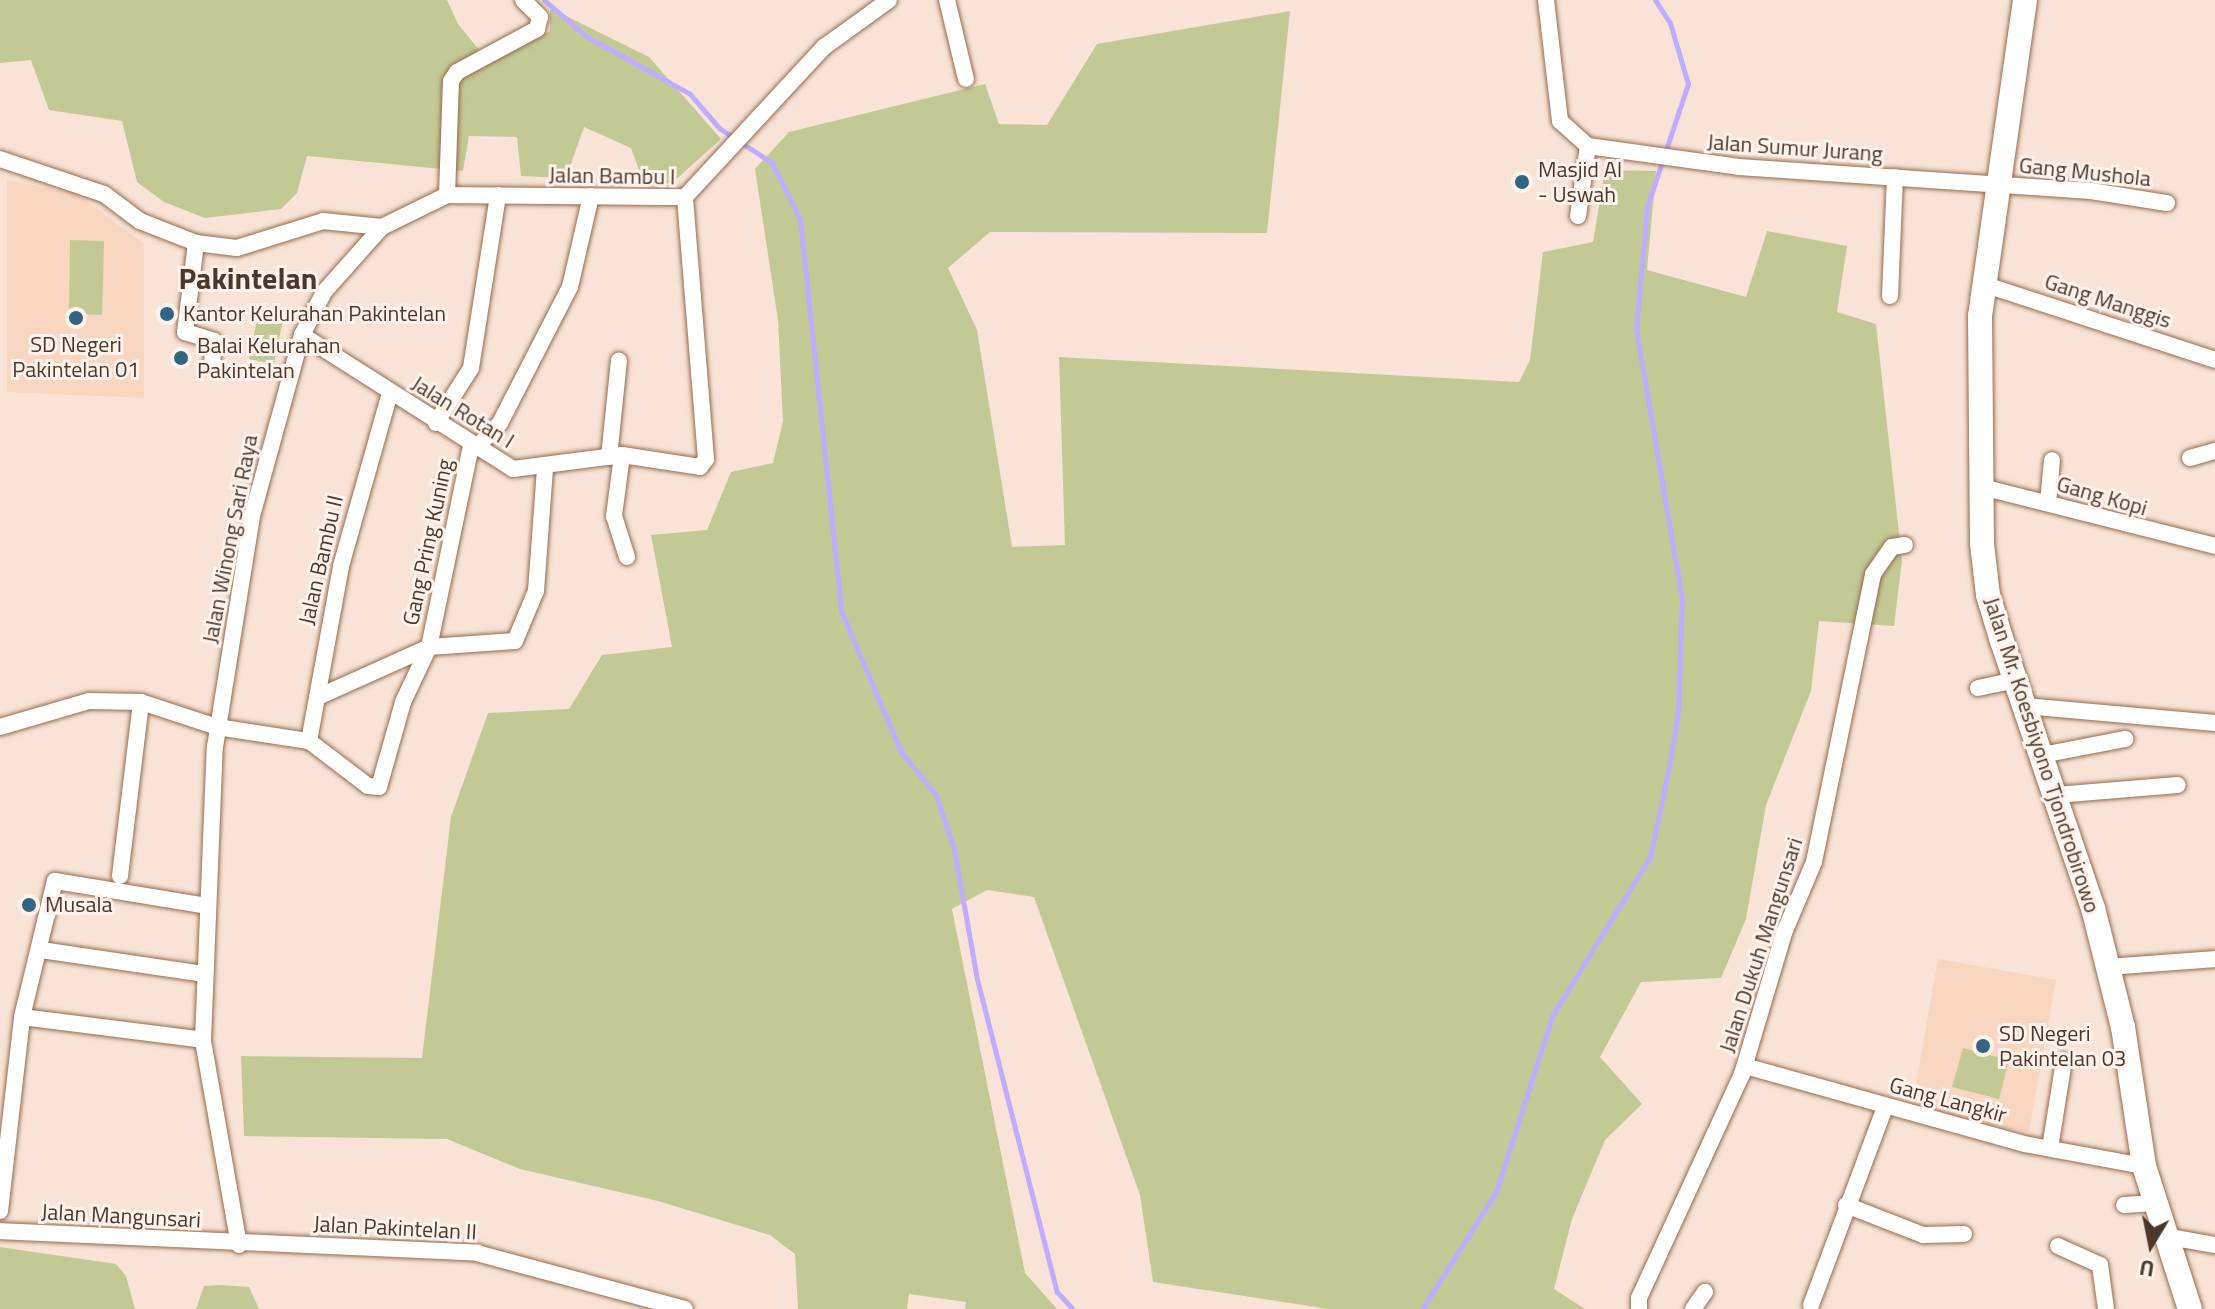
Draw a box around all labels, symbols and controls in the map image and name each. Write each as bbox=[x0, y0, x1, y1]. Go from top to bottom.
street label: Jalan Sumur Jurang bbox=[1706, 129, 1884, 167]
street label: Gang Mushola bbox=[2018, 152, 2152, 192]
place label: Masjid Al - Uswah bbox=[1538, 156, 1622, 208]
street label: Jalan Bambu I bbox=[548, 162, 676, 190]
marker: Masjid Al - Uswah bbox=[1513, 173, 1531, 191]
district label: Pakintelan bbox=[179, 260, 317, 296]
street label: Gang Manggis bbox=[2041, 268, 2175, 334]
place label: Kantor Kelurahan Pakintelan bbox=[183, 301, 446, 327]
marker: Kantor Kelurahan Pakintelan bbox=[158, 305, 176, 323]
marker: SD Negeri Pakintelan 01 bbox=[67, 309, 85, 327]
place label: SD Negeri Pakintelan 01 bbox=[12, 331, 140, 382]
place label: Balai Kelurahan Pakintelan bbox=[197, 332, 341, 384]
marker: Balai Kelurahan Pakintelan bbox=[172, 349, 190, 367]
street label: Jalan Rotan I bbox=[407, 370, 519, 454]
street label: Jalan Winong Sari Raya bbox=[197, 432, 263, 646]
street label: Gang Pring Kuning bbox=[397, 456, 459, 628]
street label: Gang Kopi bbox=[2054, 471, 2150, 521]
street label: Jalan Bambu II bbox=[293, 493, 349, 627]
street label: Jalan Mr. Koesbiyono Tjondrobirowo bbox=[1978, 594, 2106, 916]
street label: Jalan Dukuh Mangunsari bbox=[1714, 834, 1808, 1056]
place label: Musala bbox=[45, 892, 113, 918]
marker: Musala bbox=[20, 896, 38, 914]
place label: SD Negeri Pakintelan 03 bbox=[1999, 1020, 2126, 1072]
marker: SD Negeri Pakintelan 03 bbox=[1974, 1037, 1992, 1055]
street label: Gang Langkir bbox=[1887, 1072, 2009, 1128]
street label: Jalan Mangunsari bbox=[40, 1199, 202, 1233]
north arrow bbox=[2111, 1205, 2191, 1285]
street label: Jalan Pakintelan II bbox=[313, 1211, 477, 1245]
text: U bbox=[2137, 1251, 2157, 1287]

